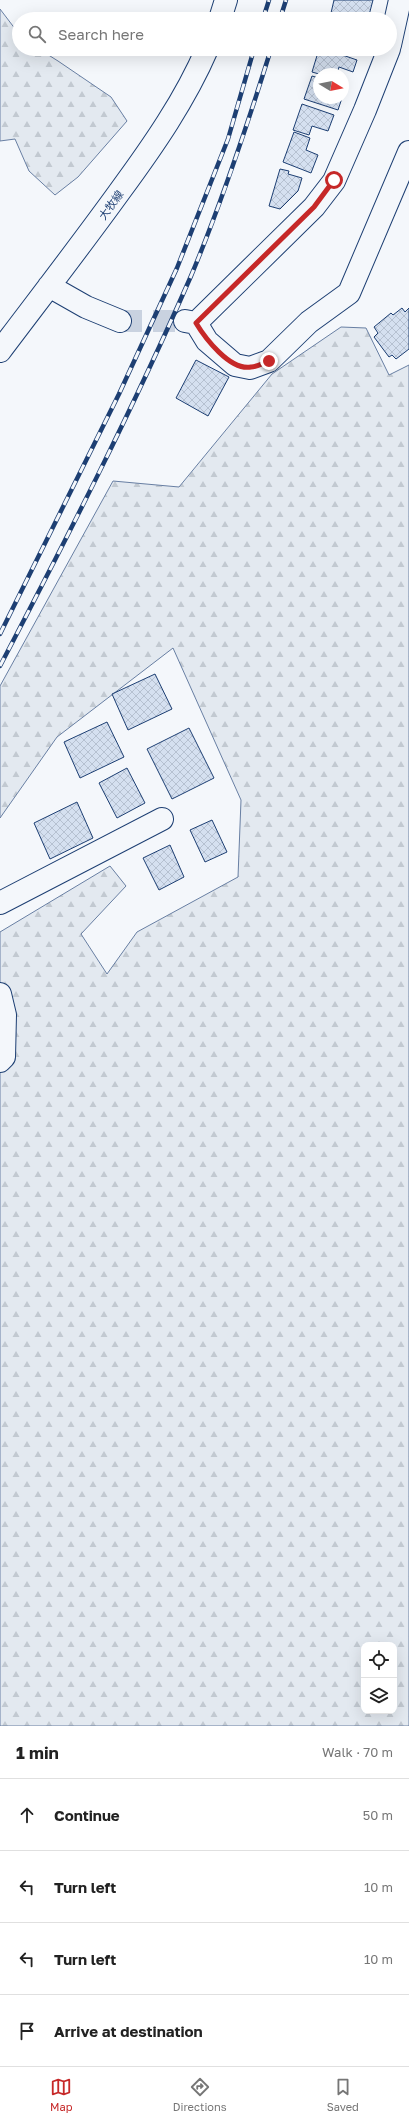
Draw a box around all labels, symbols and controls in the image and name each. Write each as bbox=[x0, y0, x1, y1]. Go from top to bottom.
search box bbox=[12, 12, 397, 56]
icon: search bbox=[26, 23, 48, 45]
text: Search here bbox=[58, 25, 144, 43]
north arrow bbox=[313, 68, 349, 104]
route start bbox=[325, 171, 343, 189]
street label: 大牧線 bbox=[96, 188, 126, 222]
route end bbox=[260, 352, 278, 370]
map controls bbox=[361, 1642, 397, 1714]
button: locate bbox=[361, 1642, 397, 1678]
button: layers bbox=[361, 1678, 397, 1714]
text: 1 min bbox=[16, 1742, 59, 1763]
text: Walk · 70 m bbox=[322, 1744, 393, 1760]
icon: ahead bbox=[16, 1804, 38, 1826]
text: Continue bbox=[54, 1806, 120, 1824]
text: 50 m bbox=[363, 1807, 393, 1823]
icon: left bbox=[16, 1876, 38, 1898]
text: Turn left bbox=[54, 1878, 116, 1896]
text: 10 m bbox=[364, 1879, 393, 1895]
icon: left bbox=[16, 1948, 38, 1970]
text: Turn left bbox=[54, 1950, 116, 1968]
text: 10 m bbox=[364, 1951, 393, 1967]
icon: arrive bbox=[16, 2020, 38, 2042]
text: Arrive at destination bbox=[54, 2022, 203, 2040]
tab: Map bbox=[50, 2076, 73, 2113]
tab: Directions bbox=[173, 2076, 227, 2113]
tab: Saved bbox=[327, 2076, 359, 2113]

